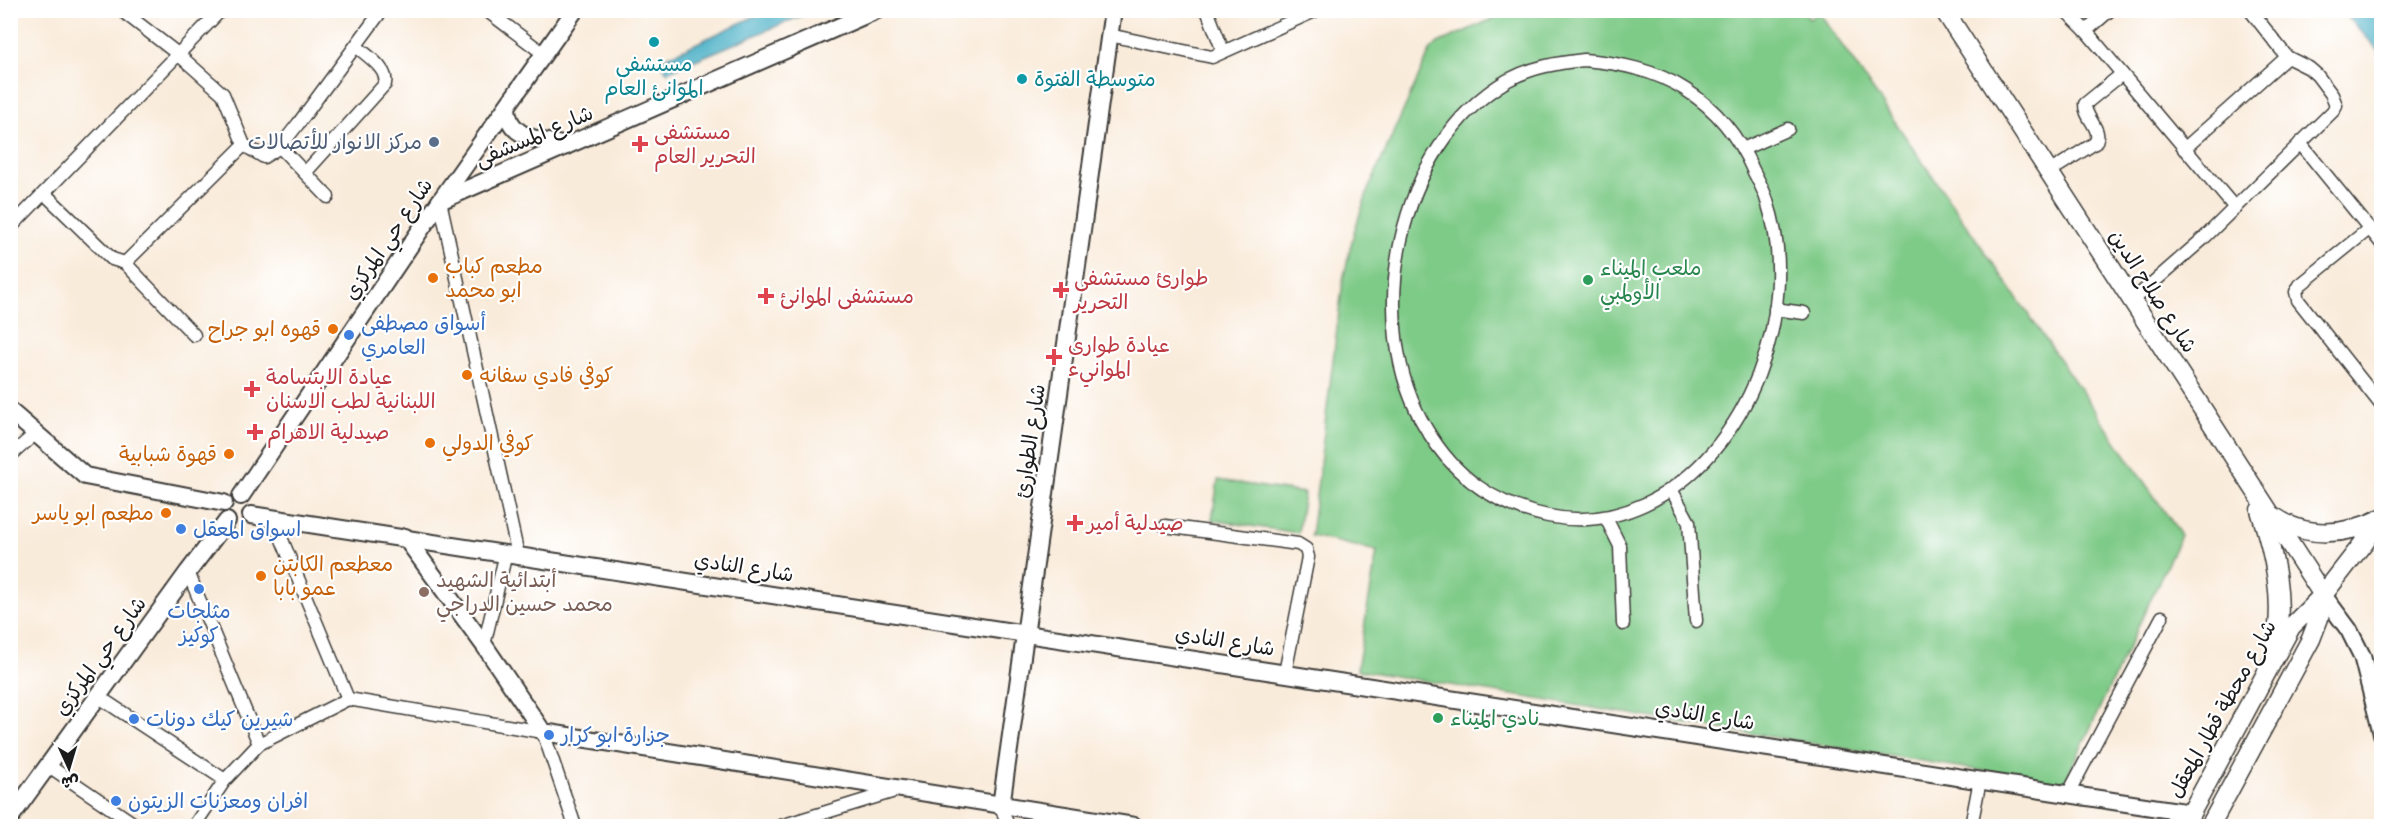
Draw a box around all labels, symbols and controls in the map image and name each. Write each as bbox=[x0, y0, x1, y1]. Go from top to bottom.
marker: مستشفى الموانئ العام bbox=[647, 35, 661, 49]
place label: مستشفى الموانئ العام bbox=[604, 51, 704, 105]
place label: متوسطة الفتوة bbox=[1034, 66, 1156, 96]
marker: متوسطة الفتوة bbox=[1015, 72, 1029, 86]
street label: شارع المسشفى bbox=[471, 99, 599, 176]
place label: مستشفى التحرير العام bbox=[654, 119, 756, 173]
place label: مركز الانوار للأتصالات bbox=[248, 128, 422, 159]
marker: مركز الانوار للأتصالات bbox=[427, 135, 441, 149]
marker: مستشفى التحرير العام bbox=[631, 135, 649, 153]
street label: شارع حي المركزي bbox=[338, 173, 443, 308]
street label: شارع صلاح الدين bbox=[2100, 224, 2203, 360]
place label: مطعم كباب ابو محمد bbox=[445, 253, 543, 307]
place label: ملعب الميناء الأولمبي bbox=[1600, 255, 1701, 311]
place label: طوارئ مستشفى التحرير bbox=[1072, 265, 1208, 319]
marker: مطعم كباب ابو محمد bbox=[426, 271, 440, 285]
marker: ملعب الميناء الأولمبي bbox=[1581, 273, 1595, 287]
marker: طوارئ مستشفى التحرير bbox=[1052, 281, 1070, 299]
place label: مستشفى الموانئ bbox=[780, 283, 914, 313]
marker: مستشفى الموانئ bbox=[757, 287, 775, 305]
place label: أسواق مصطفى العامري bbox=[361, 310, 486, 364]
place label: قهوه ابو جراح bbox=[208, 316, 321, 346]
marker: قهوه ابو جراح bbox=[326, 322, 340, 336]
marker: أسواق مصطفى العامري bbox=[342, 328, 356, 342]
place label: عيادة طوارى الموانيء bbox=[1068, 332, 1170, 388]
marker: عيادة طوارى الموانيء bbox=[1045, 348, 1063, 366]
place label: كوفي فادي سفانه bbox=[479, 361, 614, 392]
place label: عيادة الابتسامة اللبنانية لطب الاسنان bbox=[266, 364, 436, 418]
marker: كوفي فادي سفانه bbox=[460, 368, 474, 382]
marker: عيادة الابتسامة اللبنانية لطب الاسنان bbox=[243, 380, 261, 398]
street label: شارع الطوارئ bbox=[1009, 382, 1055, 500]
place label: صيدلية الاهرام bbox=[267, 419, 389, 449]
marker: صيدلية الاهرام bbox=[248, 425, 262, 439]
place label: كوفي الدولي bbox=[442, 429, 534, 462]
marker: كوفي الدولي bbox=[423, 436, 437, 450]
place label: قهوة شبابية bbox=[119, 441, 217, 471]
marker: قهوة شبابية bbox=[222, 447, 236, 461]
place label: مطعم ابو ياسر bbox=[31, 500, 154, 530]
marker: مطعم ابو ياسر bbox=[159, 506, 173, 520]
place label: صيدلية أمير bbox=[1085, 510, 1184, 540]
place label: اسواق المعقل bbox=[193, 516, 301, 546]
marker: صيدلية أمير bbox=[1068, 516, 1082, 530]
marker: اسواق المعقل bbox=[174, 522, 188, 536]
street label: شارع النادي bbox=[692, 546, 796, 592]
place label: معطعم الكابتن عمو بابا bbox=[273, 551, 393, 605]
place label: أبتدائية الشهيد محمد حسين الدراجي bbox=[436, 567, 613, 623]
marker: معطعم الكابتن عمو بابا bbox=[254, 569, 268, 583]
marker: مثلجات كوكيز bbox=[192, 582, 206, 596]
marker: أبتدائية الشهيد محمد حسين الدراجي bbox=[417, 585, 431, 599]
street label: شارع حي المركزي bbox=[48, 591, 157, 724]
place label: مثلجات كوكيز bbox=[167, 598, 231, 652]
street label: شارع محطة قطار المعقل bbox=[2162, 615, 2285, 805]
street label: شارع النادي bbox=[1173, 620, 1277, 666]
street label: شارع النادي bbox=[1653, 694, 1757, 740]
place label: نادي الميناء bbox=[1450, 705, 1539, 735]
place label: شيرين كيك دونات bbox=[146, 706, 293, 736]
marker: نادي الميناء bbox=[1431, 711, 1445, 725]
marker: شيرين كيك دونات bbox=[127, 712, 141, 726]
place label: جزارة ابو كرار bbox=[559, 722, 670, 752]
marker: جزارة ابو كرار bbox=[542, 728, 556, 742]
north arrow bbox=[39, 738, 99, 798]
text: ش bbox=[60, 768, 80, 794]
place label: افران ومعزنات الزيتون bbox=[128, 788, 308, 818]
marker: افران ومعزنات الزيتون bbox=[109, 794, 123, 808]

